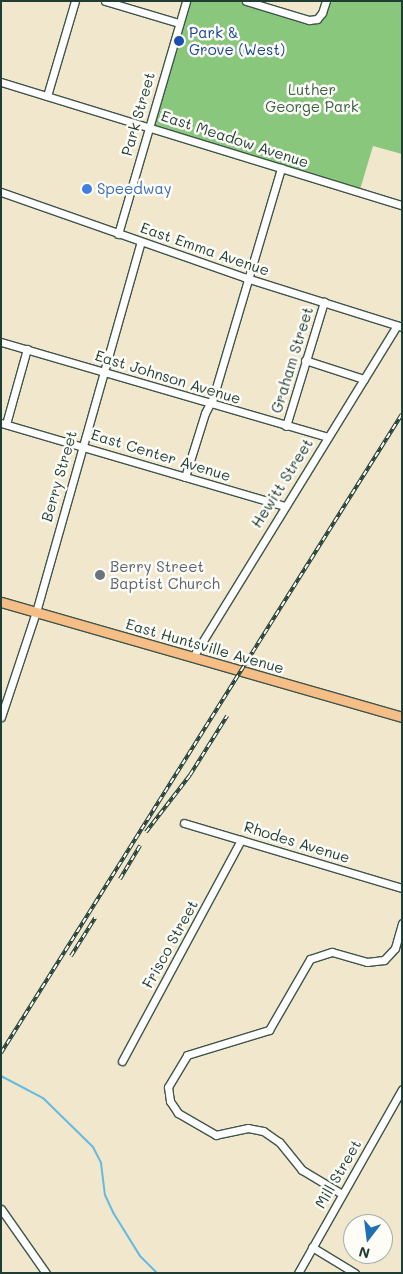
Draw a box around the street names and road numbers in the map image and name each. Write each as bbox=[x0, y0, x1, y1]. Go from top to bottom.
street label: Park Street bbox=[117, 70, 159, 158]
street label: East Meadow Avenue bbox=[159, 107, 311, 171]
street label: East Emma Avenue bbox=[138, 218, 272, 280]
street label: Graham Street bbox=[267, 305, 317, 415]
street label: East Johnson Avenue bbox=[93, 346, 243, 408]
street label: East Center Avenue bbox=[89, 425, 233, 485]
street label: Berry Street bbox=[37, 428, 81, 524]
street label: Hewitt Street bbox=[247, 435, 317, 531]
street label: East Huntsville Avenue bbox=[124, 615, 286, 677]
street label: Rhodes Avenue bbox=[242, 817, 352, 867]
street label: Frisco Street bbox=[138, 897, 202, 991]
street label: Mill Street bbox=[311, 1136, 365, 1212]

